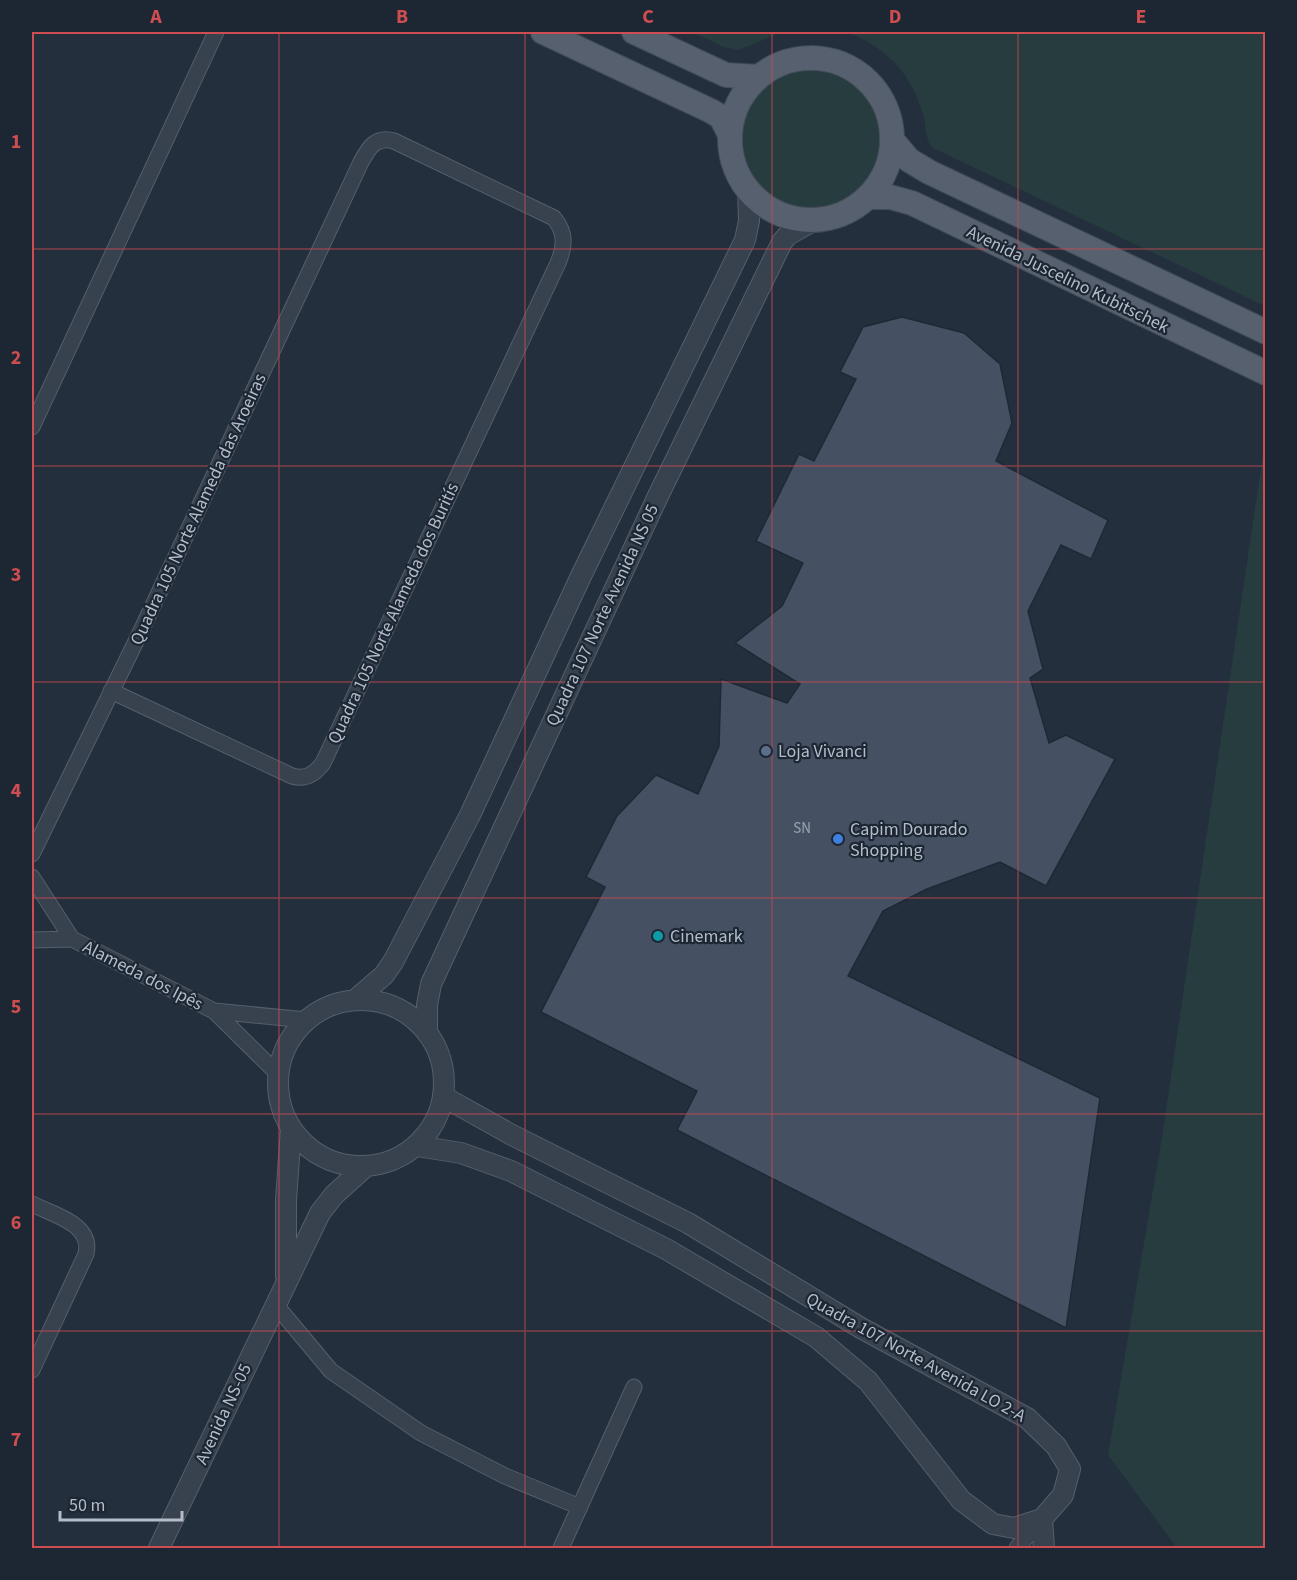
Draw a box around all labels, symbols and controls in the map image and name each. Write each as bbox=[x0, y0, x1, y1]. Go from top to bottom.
text: A bbox=[149, 3, 162, 31]
text: B bbox=[396, 3, 408, 31]
text: C bbox=[642, 3, 654, 31]
text: D bbox=[889, 3, 901, 31]
text: E bbox=[1136, 3, 1146, 31]
text: 1 bbox=[11, 128, 21, 156]
street label: Avenida Juscelino Kubitschek bbox=[962, 219, 1173, 339]
text: 2 bbox=[11, 344, 21, 372]
street label: Quadra 105 Norte Alameda das Aroeiras bbox=[124, 369, 273, 649]
street label: Quadra 105 Norte Alameda dos Buritís bbox=[322, 478, 465, 748]
street label: Quadra 107 Norte Avenida NS 05 bbox=[540, 500, 665, 730]
text: 3 bbox=[11, 561, 21, 589]
place label: Loja Vivanci bbox=[778, 739, 867, 764]
marker: Loja Vivanci bbox=[759, 744, 773, 758]
text: 4 bbox=[11, 777, 22, 805]
place label: Capim Dourado Shopping bbox=[850, 817, 968, 863]
house number: SN bbox=[793, 818, 811, 839]
marker: Capim Dourado Shopping bbox=[831, 832, 845, 846]
place label: Cinemark bbox=[670, 924, 743, 949]
marker: Cinemark bbox=[651, 929, 665, 943]
street label: Alameda dos Ipês bbox=[78, 934, 207, 1017]
text: 5 bbox=[11, 993, 21, 1021]
text: 6 bbox=[11, 1209, 21, 1237]
street label: Quadra 107 Norte Avenida LO 2-A bbox=[801, 1286, 1030, 1429]
street label: Avenida NS-05 bbox=[189, 1360, 258, 1469]
text: 7 bbox=[11, 1426, 21, 1454]
scale bar bbox=[60, 1484, 182, 1522]
text: 50 m bbox=[69, 1493, 105, 1518]

